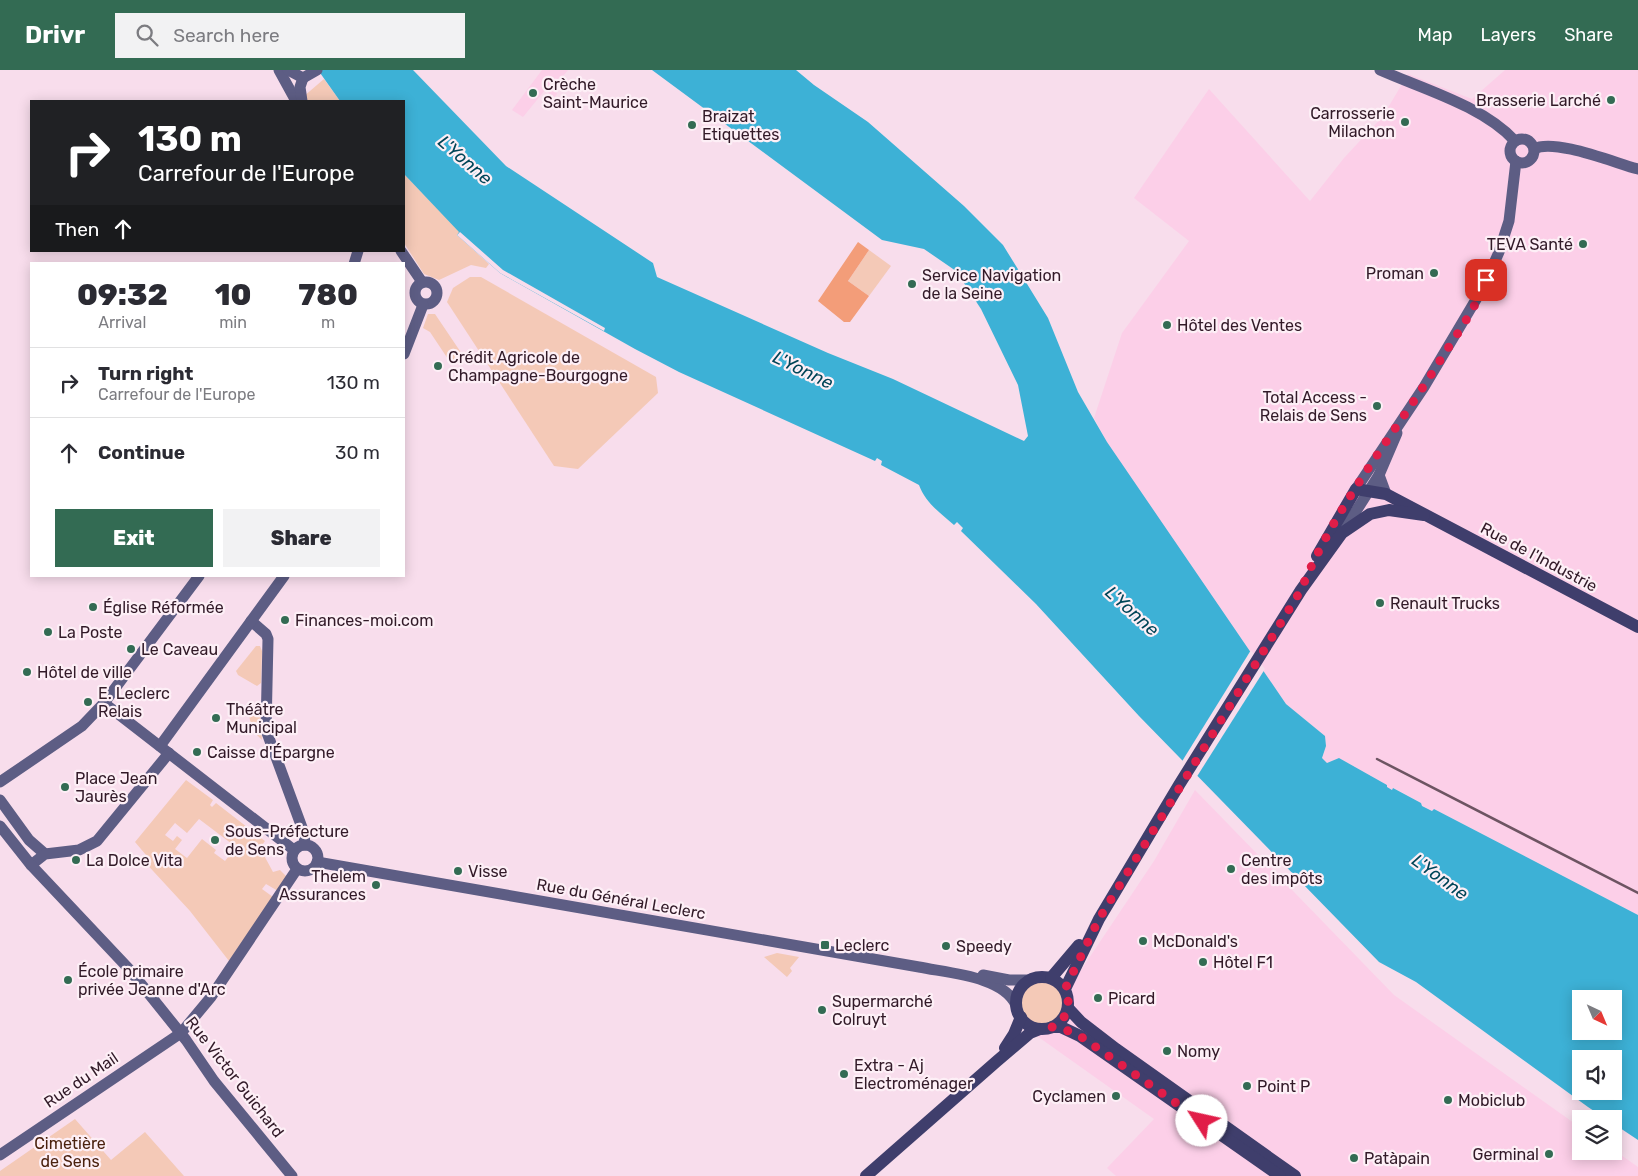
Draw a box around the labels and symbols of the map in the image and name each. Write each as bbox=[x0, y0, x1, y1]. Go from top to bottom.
place label: Crèche Saint-Maurice bbox=[543, 75, 648, 112]
marker: Crèche Saint-Maurice bbox=[527, 87, 539, 99]
place label: Brasserie Larché bbox=[1476, 91, 1601, 110]
marker: Brasserie Larché bbox=[1605, 94, 1617, 106]
place label: Carrosserie Milachon bbox=[1310, 104, 1395, 141]
place label: Braizat Etiquettes bbox=[702, 107, 779, 144]
marker: Carrosserie Milachon bbox=[1399, 116, 1411, 128]
marker: Braizat Etiquettes bbox=[686, 119, 698, 131]
water label: L'Yonne bbox=[434, 131, 496, 189]
place label: TEVA Santé bbox=[1487, 235, 1573, 254]
marker: TEVA Santé bbox=[1577, 238, 1589, 250]
pin bbox=[1465, 259, 1507, 301]
place label: Proman bbox=[1366, 264, 1424, 283]
place label: Service Navigation de la Seine bbox=[922, 266, 1061, 303]
marker: Proman bbox=[1428, 267, 1440, 279]
marker: Service Navigation de la Seine bbox=[906, 278, 918, 290]
place label: Hôtel des Ventes bbox=[1177, 316, 1302, 335]
marker: Hôtel des Ventes bbox=[1161, 319, 1173, 331]
water label: L'Yonne bbox=[769, 346, 837, 394]
place label: Crédit Agricole de Champagne-Bourgogne bbox=[448, 348, 628, 385]
marker: Crédit Agricole de Champagne-Bourgogne bbox=[432, 360, 444, 372]
place label: Total Access - Relais de Sens bbox=[1260, 388, 1367, 425]
marker: Total Access - Relais de Sens bbox=[1371, 400, 1383, 412]
street label: Rue de l'Industrie bbox=[1477, 518, 1601, 596]
water label: L'Yonne bbox=[1101, 581, 1163, 641]
place label: Renault Trucks bbox=[1390, 594, 1500, 613]
marker: Renault Trucks bbox=[1374, 597, 1386, 609]
place label: Église Réformée bbox=[103, 598, 224, 617]
marker: Église Réformée bbox=[87, 601, 99, 613]
place label: Finances-moi.com bbox=[295, 611, 433, 630]
marker: Finances-moi.com bbox=[279, 614, 291, 626]
place label: La Poste bbox=[58, 623, 123, 642]
marker: La Poste bbox=[42, 626, 54, 638]
place label: Le Caveau bbox=[141, 640, 218, 659]
marker: Le Caveau bbox=[125, 643, 137, 655]
place label: Hôtel de ville bbox=[37, 663, 132, 682]
marker: Hôtel de ville bbox=[21, 666, 33, 678]
place label: E. Leclerc Relais bbox=[98, 684, 170, 721]
marker: E. Leclerc Relais bbox=[82, 696, 94, 708]
place label: Théâtre Municipal bbox=[226, 700, 297, 737]
marker: Théâtre Municipal bbox=[210, 712, 222, 724]
place label: Caisse d'Épargne bbox=[207, 743, 335, 762]
marker: Caisse d'Épargne bbox=[191, 746, 203, 758]
place label: Place Jean Jaurès bbox=[75, 769, 157, 806]
marker: Place Jean Jaurès bbox=[59, 781, 71, 793]
place label: Sous-Préfecture de Sens bbox=[225, 822, 349, 859]
marker: Sous-Préfecture de Sens bbox=[209, 834, 221, 846]
water label: L'Yonne bbox=[1408, 849, 1472, 905]
place label: La Dolce Vita bbox=[86, 851, 183, 870]
place label: Centre des impôts bbox=[1241, 851, 1323, 888]
marker: La Dolce Vita bbox=[70, 854, 82, 866]
place label: Visse bbox=[468, 862, 508, 881]
marker: Centre des impôts bbox=[1225, 863, 1237, 875]
marker: Visse bbox=[452, 865, 464, 877]
place label: Thelem Assurances bbox=[279, 867, 366, 904]
street label: Rue du Général Leclerc bbox=[535, 875, 707, 923]
marker: Thelem Assurances bbox=[370, 879, 382, 891]
place label: McDonald's bbox=[1153, 932, 1238, 951]
marker: McDonald's bbox=[1137, 935, 1149, 947]
place label: Leclerc bbox=[835, 936, 889, 955]
place label: Speedy bbox=[956, 937, 1012, 956]
marker: Leclerc bbox=[819, 939, 831, 951]
marker: Speedy bbox=[940, 940, 952, 952]
place label: Hôtel F1 bbox=[1213, 953, 1273, 972]
marker: Hôtel F1 bbox=[1197, 956, 1209, 968]
place label: École primaire privée Jeanne d'Arc bbox=[78, 962, 226, 999]
marker: École primaire privée Jeanne d'Arc bbox=[62, 974, 74, 986]
place label: Picard bbox=[1108, 989, 1155, 1008]
north arrow bbox=[1572, 990, 1622, 1040]
place label: Supermarché Colruyt bbox=[832, 992, 933, 1029]
marker: Picard bbox=[1092, 992, 1104, 1004]
marker: Supermarché Colruyt bbox=[816, 1004, 828, 1016]
street label: Rue Victor Guichard bbox=[182, 1013, 288, 1141]
place label: Nomy bbox=[1177, 1042, 1220, 1061]
marker: Nomy bbox=[1161, 1045, 1173, 1057]
street label: Rue du Mail bbox=[40, 1048, 122, 1112]
place label: Extra - Aj Electroménager bbox=[854, 1056, 973, 1093]
marker: Extra - Aj Electroménager bbox=[838, 1068, 850, 1080]
place label: Point P bbox=[1257, 1077, 1310, 1096]
marker: Point P bbox=[1241, 1080, 1253, 1092]
place label: Cyclamen bbox=[1032, 1087, 1106, 1106]
marker: Cyclamen bbox=[1110, 1090, 1122, 1102]
place label: Mobiclub bbox=[1458, 1091, 1525, 1110]
position arrow bbox=[1175, 1094, 1227, 1146]
marker: Mobiclub bbox=[1442, 1094, 1454, 1106]
park label: Cimetière de Sens bbox=[34, 1134, 106, 1171]
place label: Germinal bbox=[1473, 1145, 1539, 1164]
marker: Germinal bbox=[1543, 1148, 1555, 1160]
place label: Patàpain bbox=[1364, 1149, 1430, 1168]
marker: Patàpain bbox=[1348, 1152, 1360, 1164]

